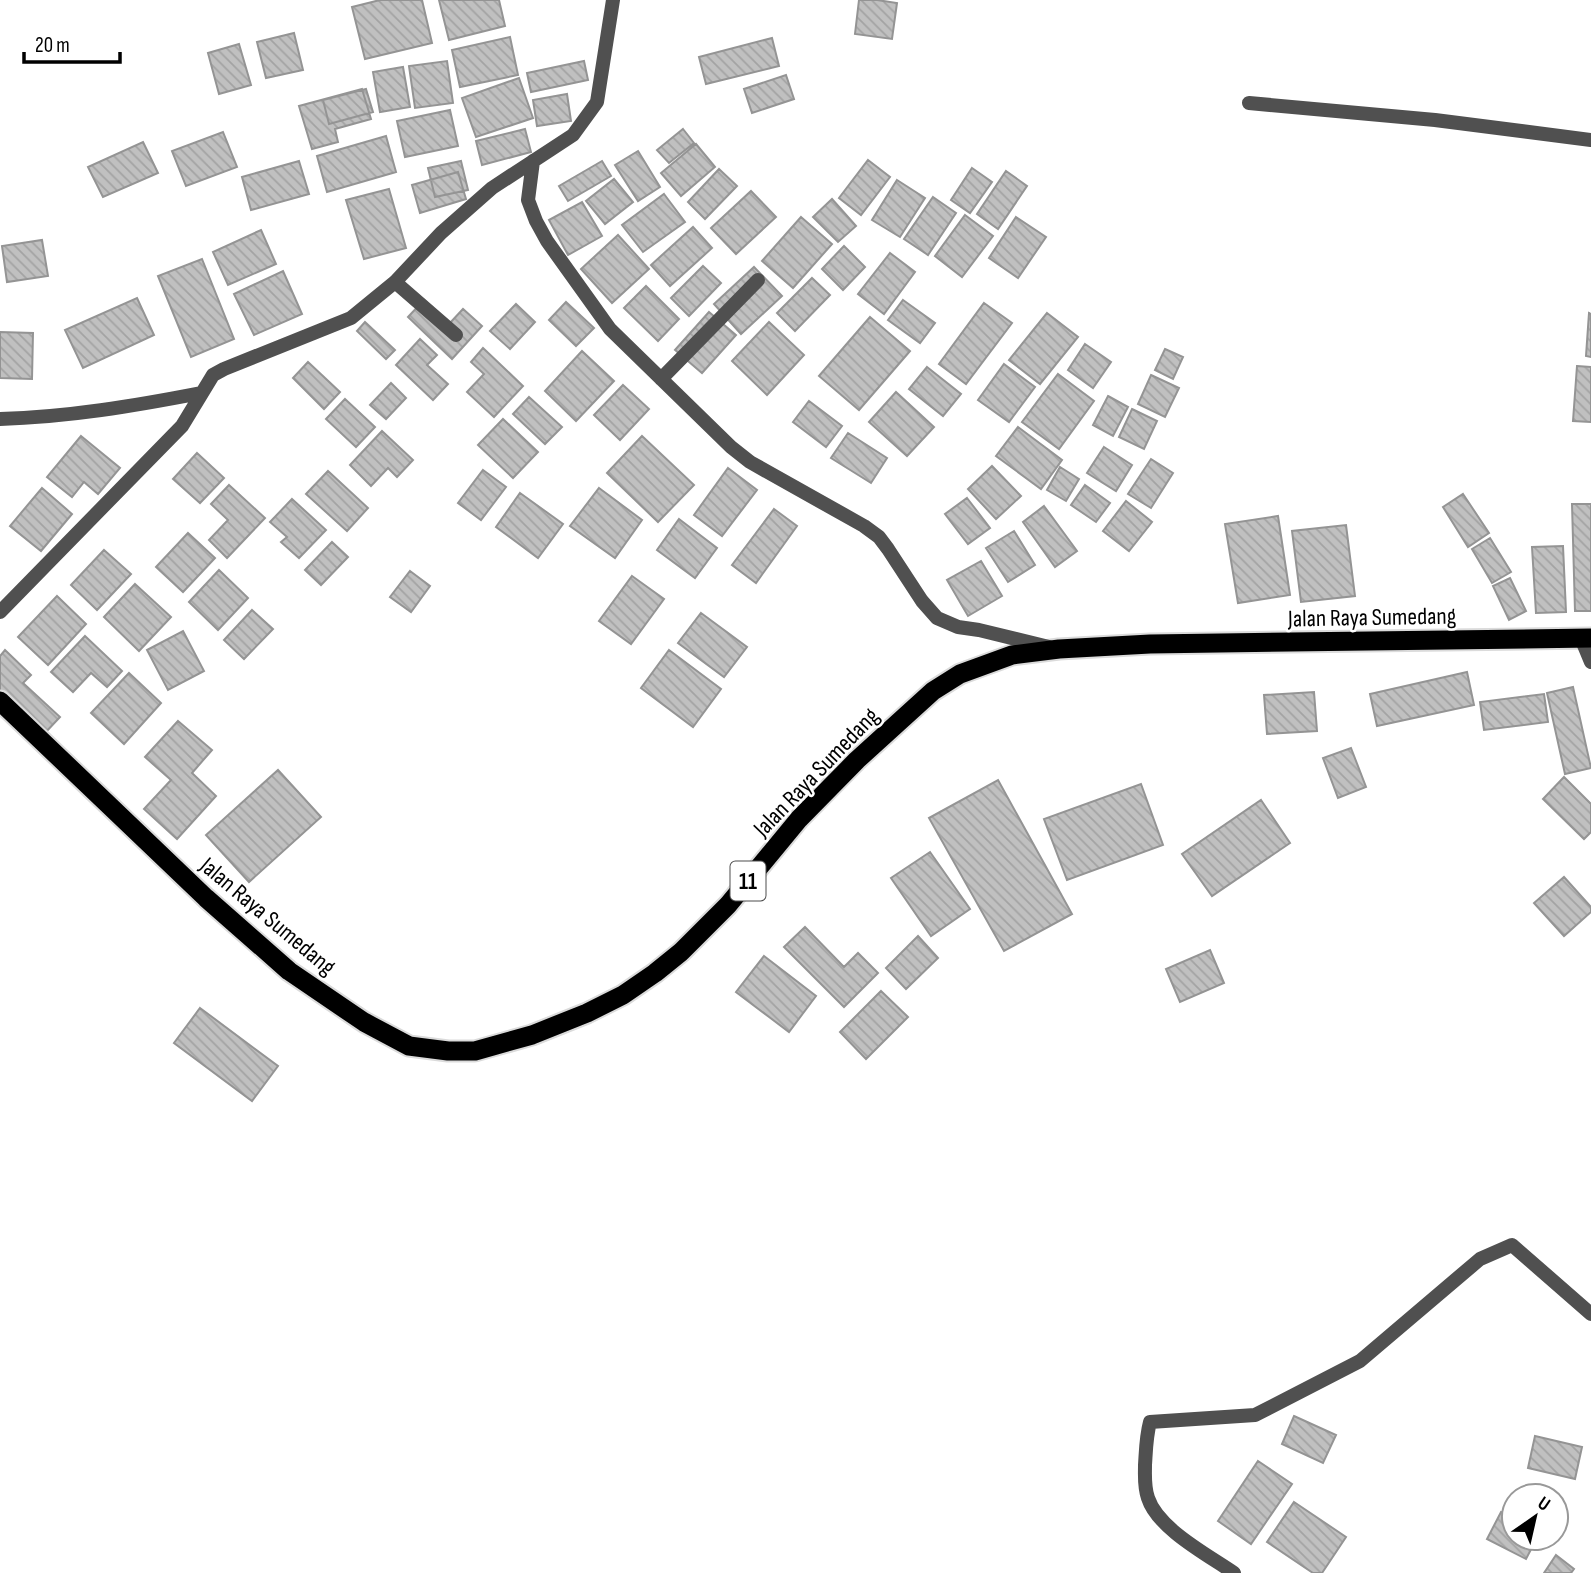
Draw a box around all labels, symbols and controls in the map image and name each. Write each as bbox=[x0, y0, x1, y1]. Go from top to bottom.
scale bar bbox=[24, 21, 121, 65]
text: 20 m bbox=[35, 33, 70, 58]
street label: Jalan Raya Sumedang bbox=[1287, 602, 1456, 633]
street label: Jalan Raya Sumedang bbox=[747, 702, 885, 844]
street label: Jalan Raya Sumedang bbox=[193, 851, 341, 982]
road number: 11 bbox=[730, 862, 766, 900]
north arrow bbox=[1500, 1482, 1570, 1552]
text: U bbox=[1533, 1492, 1554, 1516]

